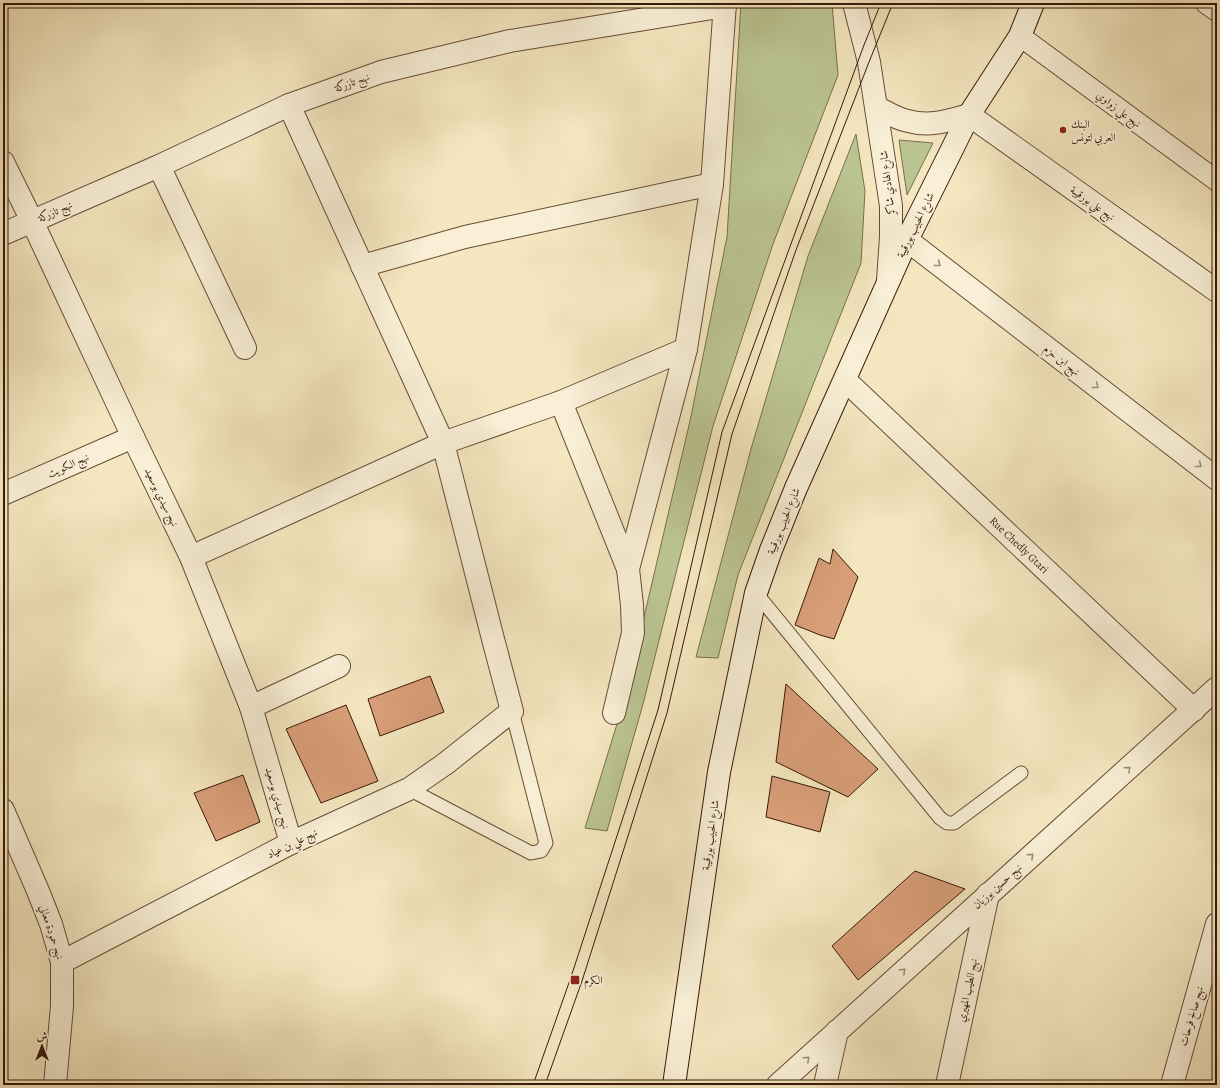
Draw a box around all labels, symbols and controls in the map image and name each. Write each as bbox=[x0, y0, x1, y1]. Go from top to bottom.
street label: نهج تازركة bbox=[332, 69, 373, 99]
street label: نهج علي زواوي bbox=[1091, 88, 1144, 134]
place label: البنك العربي لتونس bbox=[1071, 117, 1116, 146]
marker: البنك العربي لتونس bbox=[1058, 125, 1068, 135]
street label: شارع الهادي شاكر bbox=[876, 150, 901, 217]
street label: نهج علي بورقيبة bbox=[1065, 182, 1118, 227]
street label: شارع الحبيب بورقيبة bbox=[893, 190, 940, 261]
street label: نهج تازركة bbox=[35, 197, 76, 229]
one-way arrow bbox=[933, 259, 940, 266]
street label: نهج ابن حزم bbox=[1038, 341, 1083, 382]
one-way arrow bbox=[1092, 381, 1099, 388]
street label: نهج الكويت bbox=[45, 450, 93, 484]
one-way arrow bbox=[1195, 461, 1202, 468]
street label: نهج سيدي بوسعيد bbox=[138, 465, 182, 530]
street label: شارع الحبيب بورقيبة bbox=[763, 485, 806, 558]
street label: Rue Chedly Gtari bbox=[986, 514, 1052, 577]
street label: نهج سيدي بوسعيد bbox=[259, 765, 294, 832]
one-way arrow bbox=[1123, 767, 1130, 774]
street label: شارع الحبيب بورقيبة bbox=[698, 799, 725, 872]
street label: نهج علي بن عياد bbox=[264, 825, 321, 865]
one-way arrow bbox=[1026, 853, 1034, 861]
street label: نهج حسين بوزيان bbox=[969, 860, 1027, 915]
street label: نهج حمودة معالي bbox=[33, 903, 67, 962]
street label: نهج الطيب المهيري bbox=[953, 957, 985, 1024]
one-way arrow bbox=[898, 969, 906, 976]
place label: الكرم bbox=[584, 973, 603, 990]
marker: الكرم bbox=[569, 974, 581, 986]
street label: نهج صالح فرحات bbox=[1176, 985, 1210, 1049]
north arrow bbox=[22, 1026, 62, 1066]
text: ش bbox=[37, 1029, 48, 1044]
one-way arrow bbox=[802, 1056, 810, 1063]

